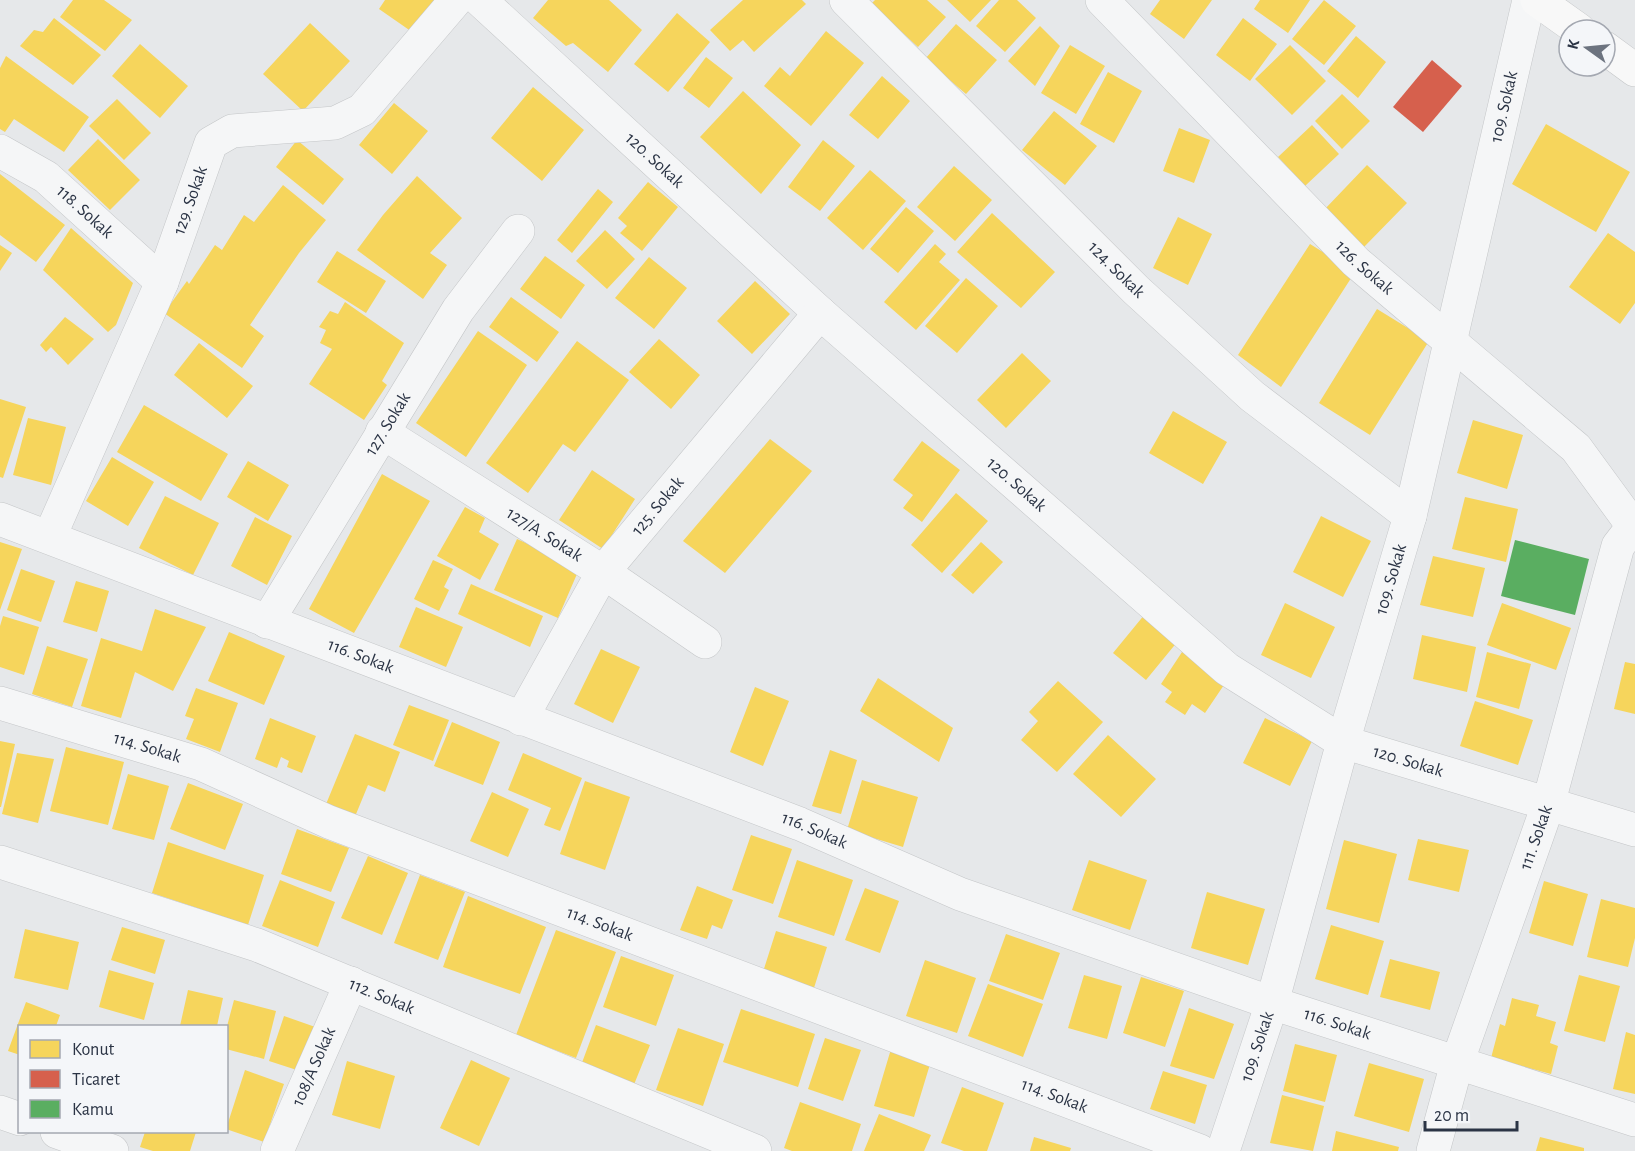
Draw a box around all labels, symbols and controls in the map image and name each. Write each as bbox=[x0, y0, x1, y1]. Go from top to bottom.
north arrow bbox=[1557, 18, 1617, 78]
text: K bbox=[1565, 37, 1583, 51]
street label: 109. Sokak bbox=[1487, 69, 1521, 144]
street label: 120. Sokak bbox=[622, 129, 688, 192]
street label: 129. Sokak bbox=[170, 163, 211, 237]
street label: 118. Sokak bbox=[53, 182, 117, 243]
street label: 126. Sokak bbox=[1332, 237, 1397, 299]
street label: 124. Sokak bbox=[1084, 238, 1148, 302]
street label: 127. Sokak bbox=[362, 389, 415, 459]
street label: 120. Sokak bbox=[983, 454, 1050, 516]
street label: 125. Sokak bbox=[629, 473, 688, 539]
street label: 127/A. Sokak bbox=[503, 504, 586, 566]
street label: 109. Sokak bbox=[1372, 541, 1410, 617]
street label: 116. Sokak bbox=[325, 636, 397, 678]
street label: 114. Sokak bbox=[111, 729, 184, 767]
street label: 120. Sokak bbox=[1371, 743, 1446, 781]
street label: 111. Sokak bbox=[1517, 802, 1556, 872]
street label: 116. Sokak bbox=[779, 809, 851, 853]
street label: 114. Sokak bbox=[564, 904, 636, 945]
street label: 112. Sokak bbox=[346, 975, 418, 1018]
street label: 116. Sokak bbox=[1302, 1005, 1374, 1044]
street label: 109. Sokak bbox=[1238, 1009, 1278, 1084]
street label: 108/A Sokak bbox=[289, 1024, 340, 1109]
legend bbox=[18, 1025, 228, 1133]
text: Konut bbox=[72, 1041, 115, 1059]
text: Ticaret bbox=[72, 1071, 120, 1089]
street label: 114. Sokak bbox=[1019, 1075, 1091, 1117]
scale bar bbox=[1425, 1094, 1516, 1132]
text: Kamu bbox=[72, 1101, 113, 1119]
text: 20 m bbox=[1434, 1107, 1469, 1125]

